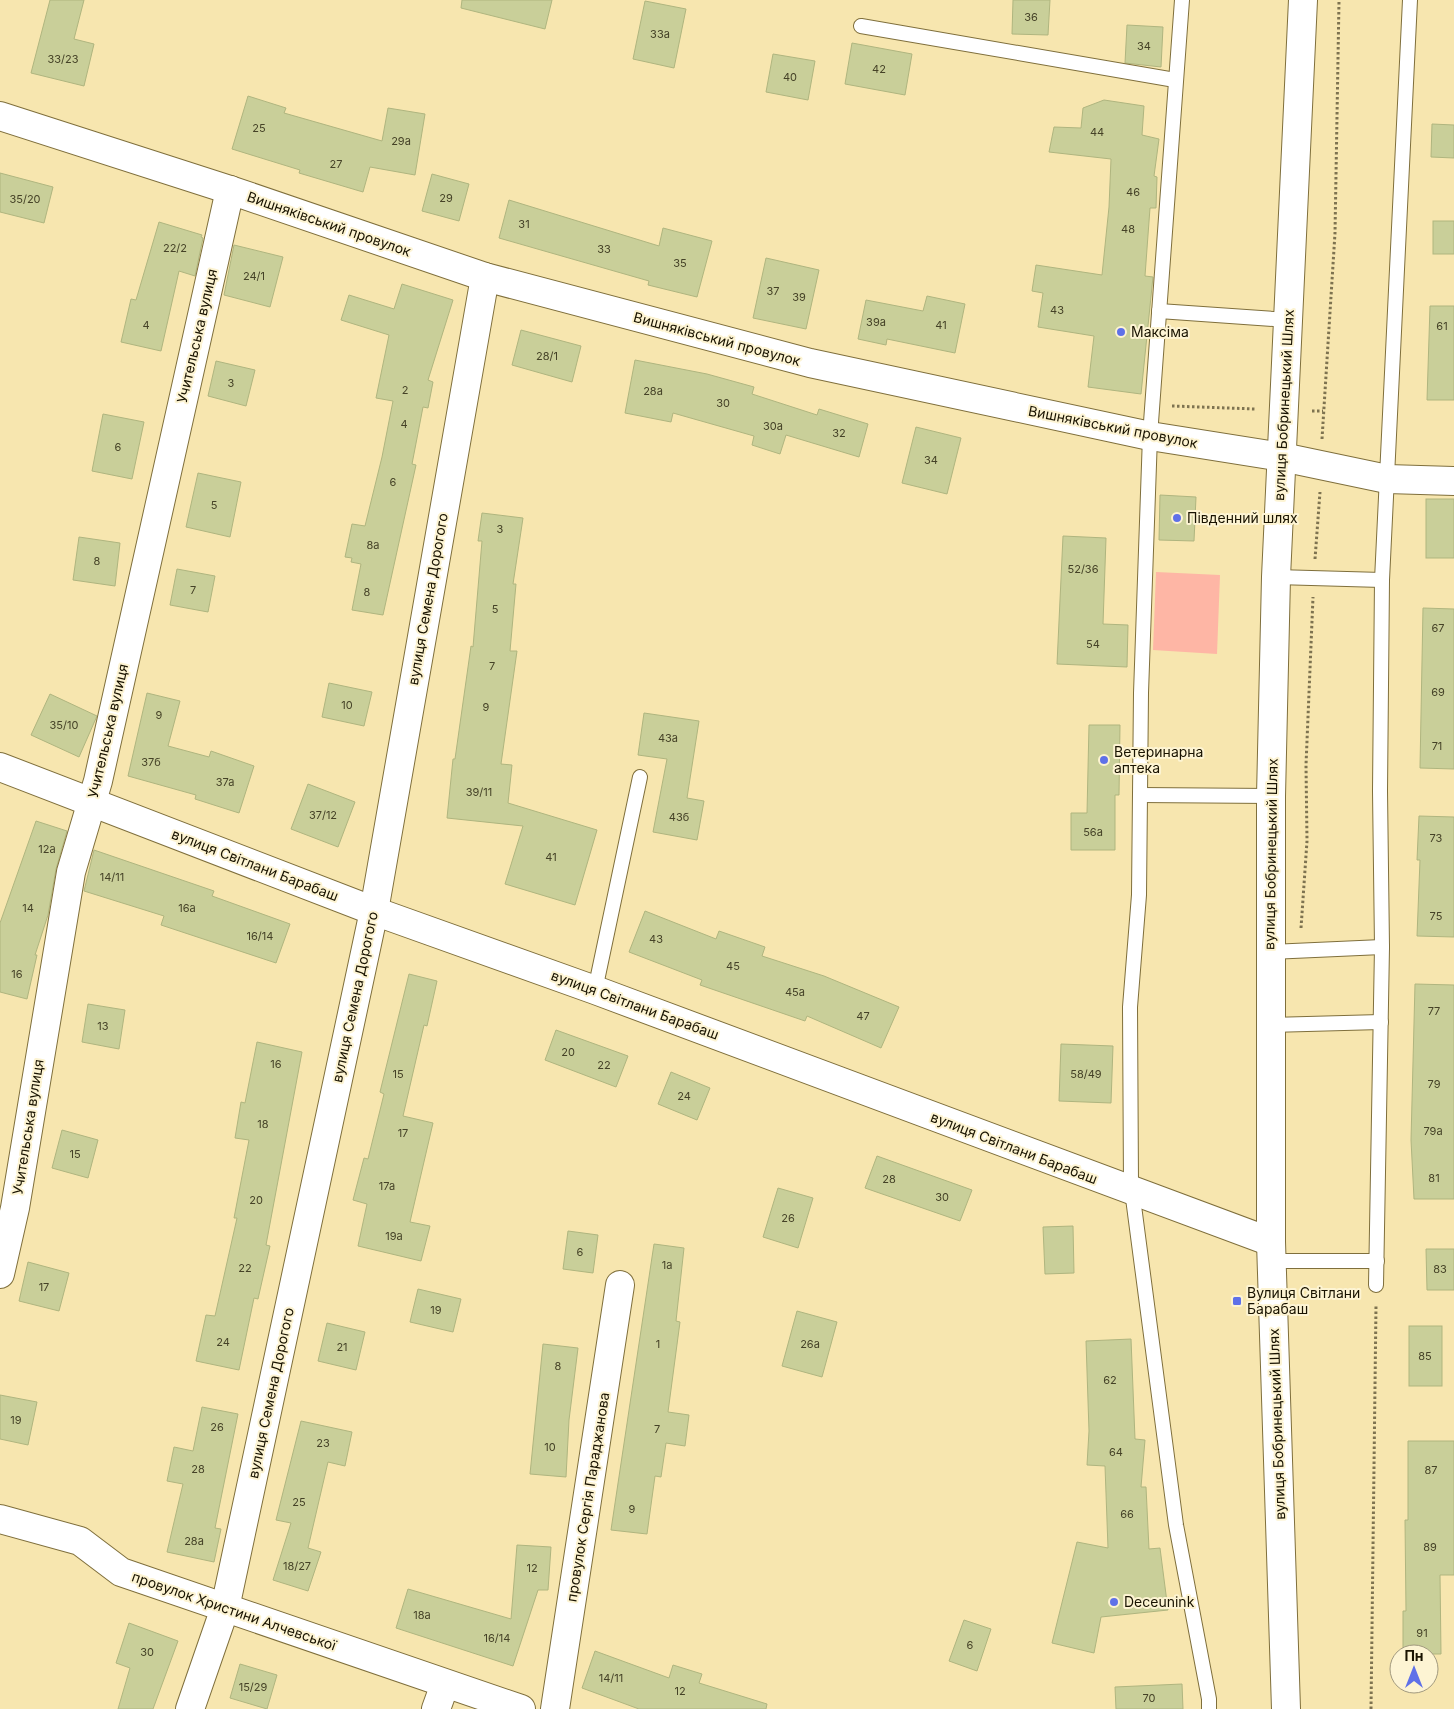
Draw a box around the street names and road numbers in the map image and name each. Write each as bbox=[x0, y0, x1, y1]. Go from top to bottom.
street label: Вишняківський провулок bbox=[245, 187, 414, 260]
street label: Учительська вулиця bbox=[173, 267, 220, 405]
street label: Вишняківський провулок bbox=[632, 308, 803, 369]
street label: вулиця Бобринецький Шлях bbox=[1270, 308, 1297, 501]
street label: Вишняківський провулок bbox=[1027, 402, 1200, 451]
street label: вулиця Семена Дорогого bbox=[404, 512, 451, 686]
street label: Учительська вулиця bbox=[84, 662, 131, 800]
street label: вулиця Бобринецький Шлях bbox=[1260, 758, 1281, 950]
street label: вулиця Світлани Барабаш bbox=[169, 825, 341, 904]
street label: вулиця Семена Дорогого bbox=[328, 910, 381, 1084]
street label: вулиця Світлани Барабаш bbox=[549, 966, 721, 1043]
street label: Учительська вулиця bbox=[8, 1058, 47, 1196]
street label: вулиця Світлани Барабаш bbox=[928, 1108, 1100, 1187]
street label: вулиця Семена Дорогого bbox=[244, 1306, 297, 1480]
street label: вулиця Бобринецький Шлях bbox=[1265, 1328, 1288, 1520]
street label: провулок Сергія Параджанова bbox=[563, 1391, 612, 1603]
street label: провулок Христини Алчевської bbox=[130, 1567, 339, 1654]

